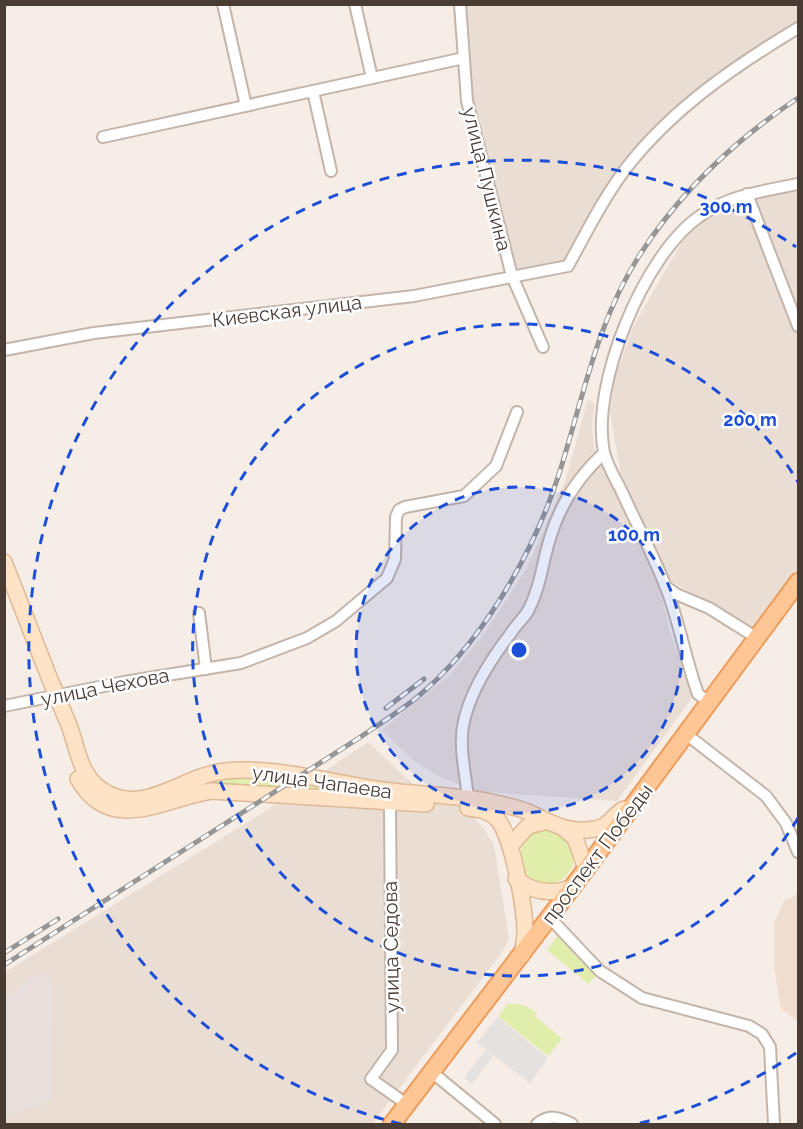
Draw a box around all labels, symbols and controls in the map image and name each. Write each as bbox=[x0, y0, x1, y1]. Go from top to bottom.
street label: улица Пушкина bbox=[458, 104, 516, 254]
text: 300 m bbox=[699, 196, 753, 217]
street label: Киевская улица bbox=[211, 290, 363, 332]
text: 200 m bbox=[723, 409, 777, 430]
text: 100 m bbox=[608, 524, 660, 545]
centre of rings bbox=[509, 640, 529, 660]
street label: улица Чехова bbox=[39, 663, 171, 711]
street label: улица Чапаева bbox=[250, 760, 394, 804]
street label: проспект Победы bbox=[536, 779, 658, 929]
street label: улица Седова bbox=[378, 881, 404, 1013]

